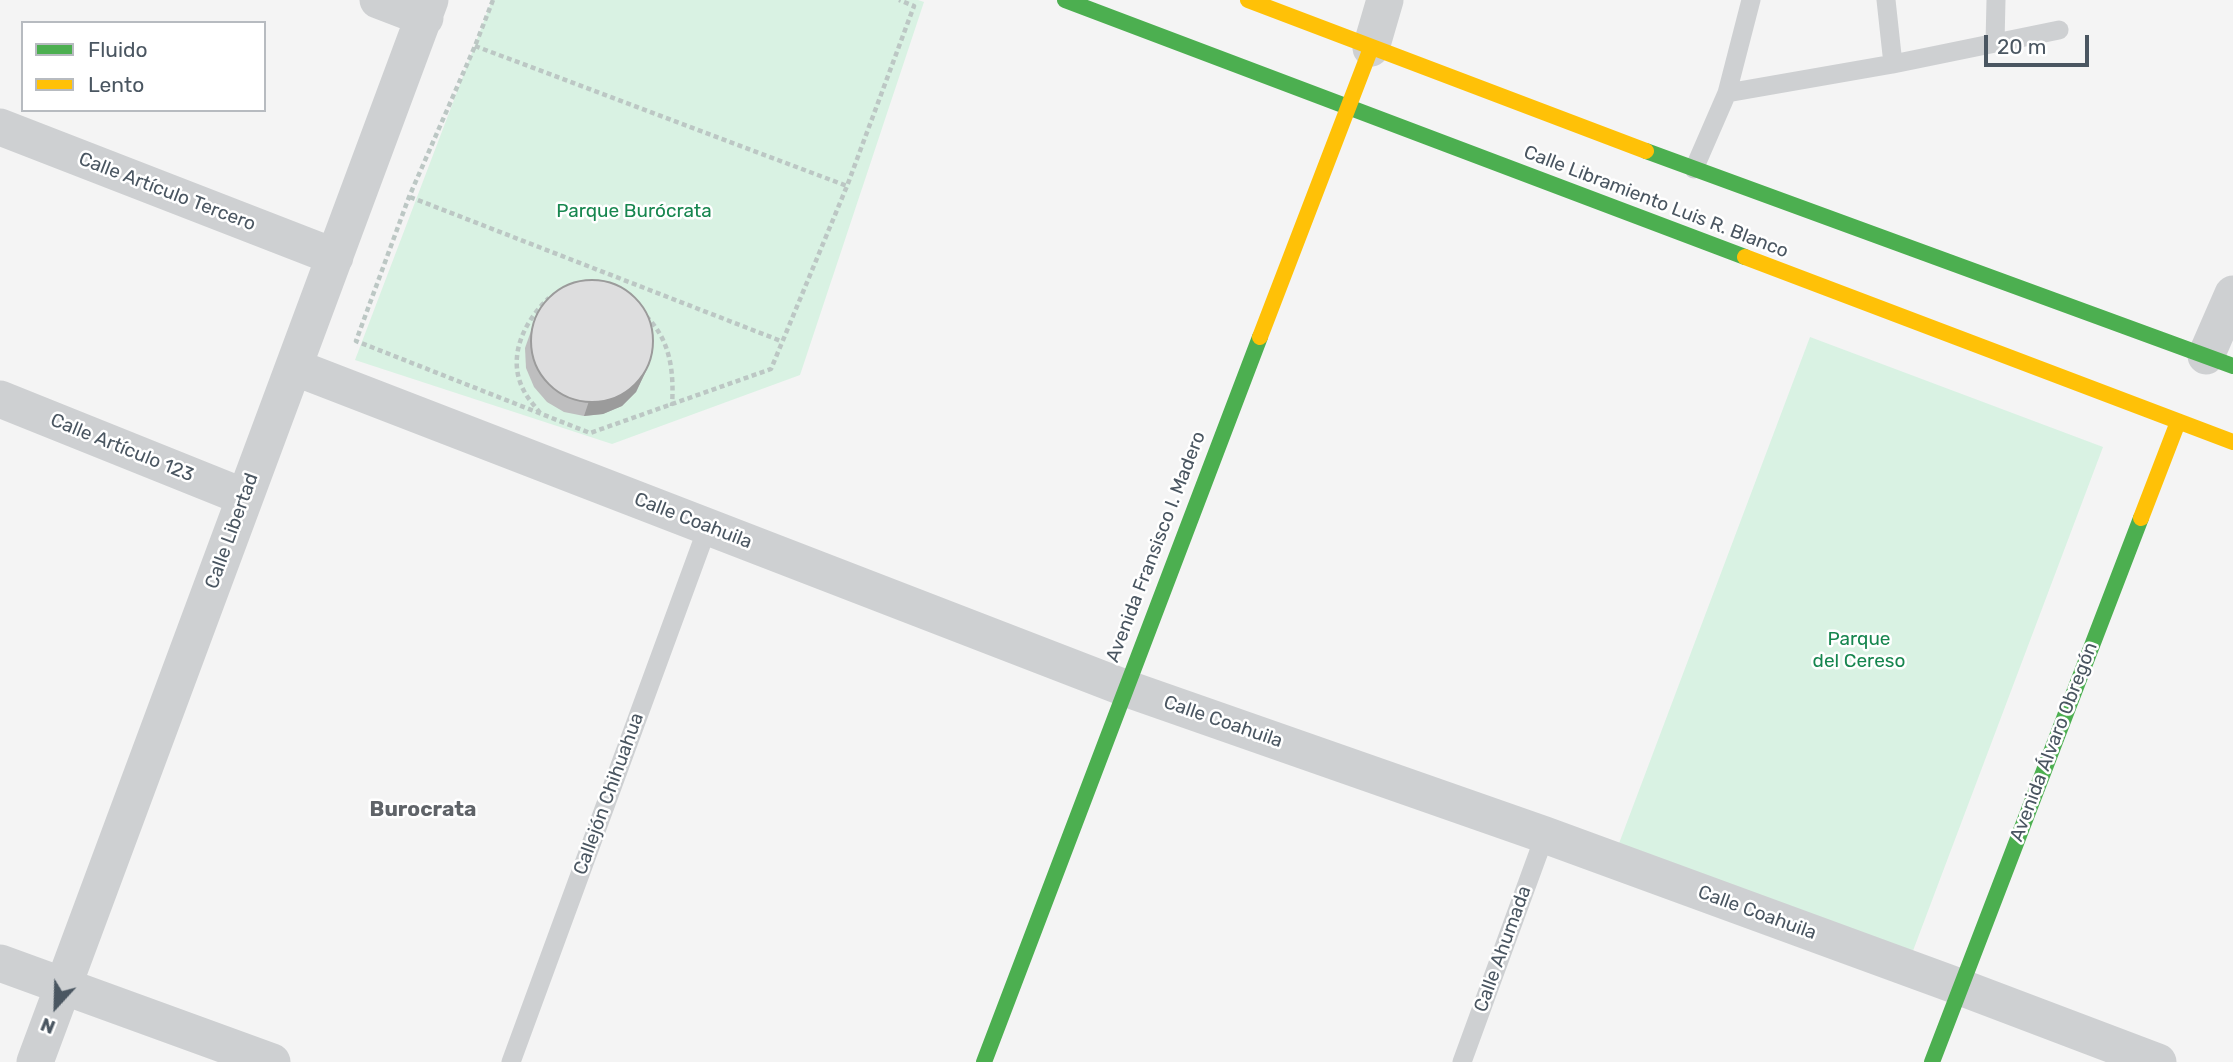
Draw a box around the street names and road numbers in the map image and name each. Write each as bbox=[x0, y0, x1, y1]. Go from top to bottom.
street label: Calle Libramiento Luis R. Blanco bbox=[1520, 141, 1792, 263]
street label: Calle Artículo Tercero bbox=[75, 148, 259, 236]
street label: Calle Artículo 123 bbox=[47, 409, 197, 487]
street label: Avenida Fransisco I. Madero bbox=[1101, 428, 1211, 666]
street label: Calle Libertad bbox=[201, 470, 263, 592]
street label: Calle Coahuila bbox=[631, 488, 755, 554]
street label: Avenida Álvaro Obregón bbox=[2005, 639, 2103, 845]
street label: Calle Coahuila bbox=[1160, 691, 1286, 753]
street label: Callejón Chihuahua bbox=[569, 710, 649, 878]
street label: Calle Coahuila bbox=[1695, 881, 1819, 945]
street label: Calle Ahumada bbox=[1470, 883, 1536, 1015]

